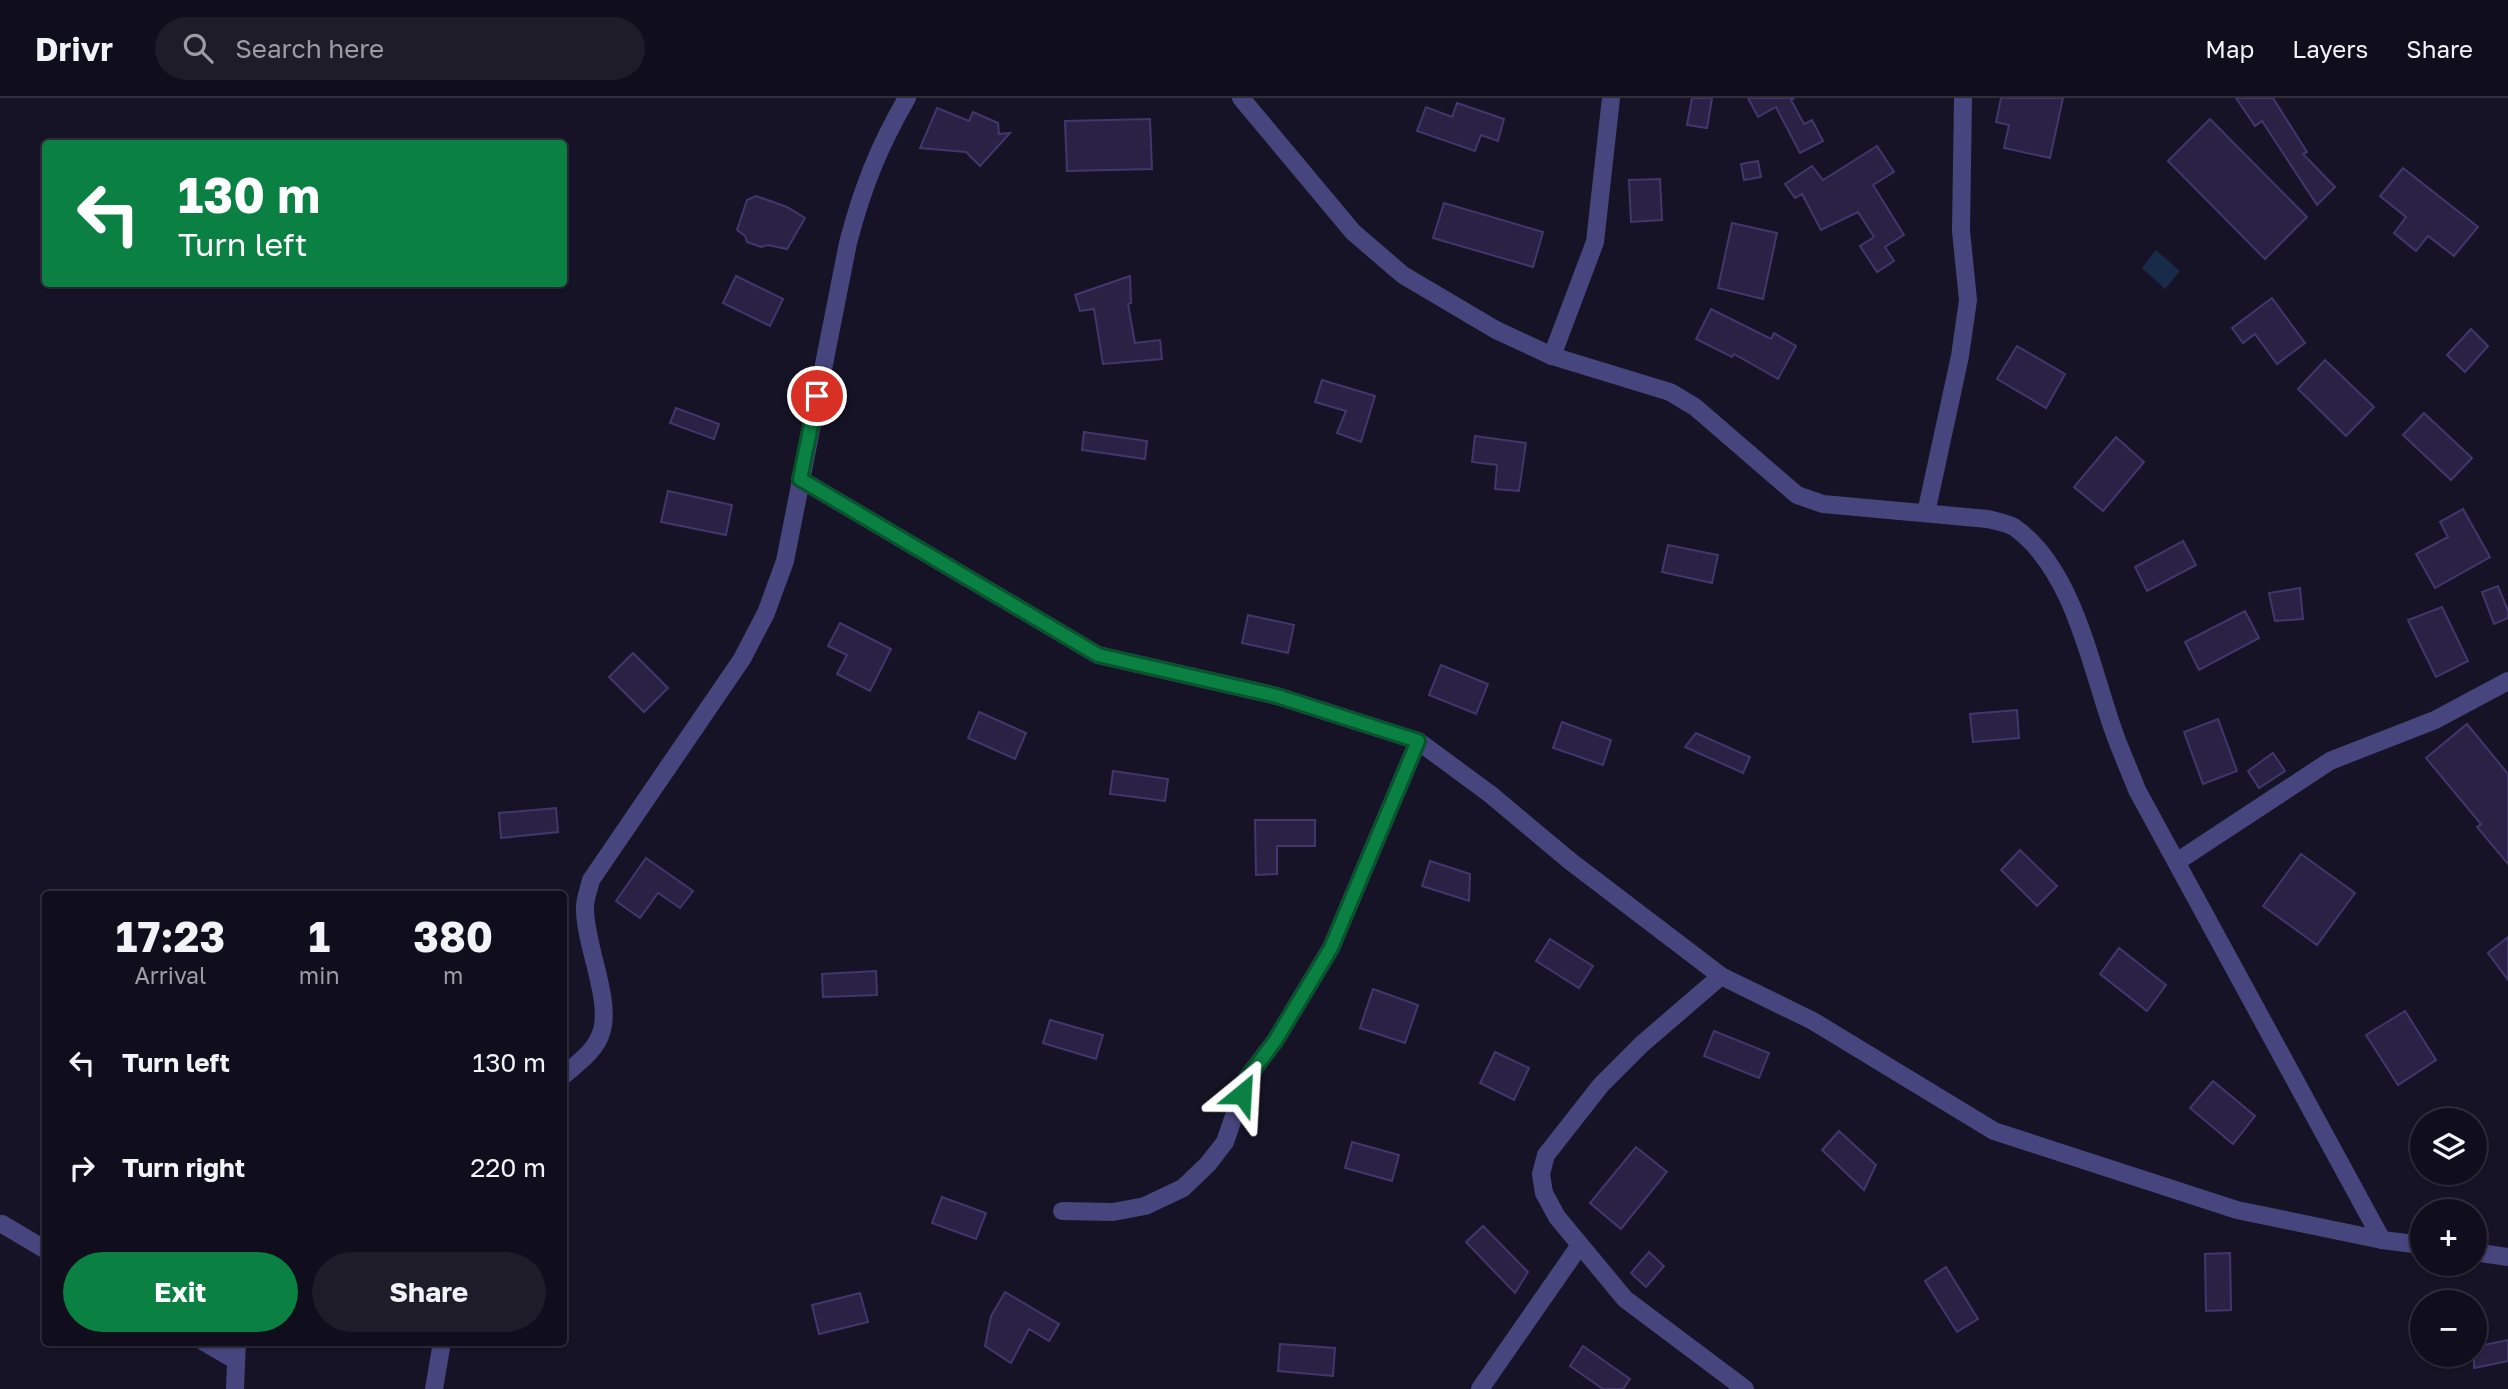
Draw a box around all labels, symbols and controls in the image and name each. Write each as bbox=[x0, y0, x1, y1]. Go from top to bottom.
search box bbox=[155, 17, 645, 80]
text: Drivr bbox=[35, 29, 113, 68]
icon: search bbox=[179, 29, 217, 67]
text: Search here bbox=[235, 33, 384, 64]
text: Map bbox=[2205, 34, 2254, 63]
text: Layers bbox=[2292, 34, 2368, 63]
text: Share bbox=[2406, 34, 2473, 63]
text: 130 m bbox=[178, 165, 320, 224]
icon: left bbox=[63, 168, 154, 259]
text: Turn left bbox=[178, 225, 307, 263]
pin bbox=[787, 366, 847, 426]
icon: arrive bbox=[798, 377, 836, 415]
text: 17:23 bbox=[116, 911, 225, 961]
text: 1 bbox=[308, 911, 330, 961]
text: 380 bbox=[413, 911, 493, 961]
text: Arrival bbox=[134, 961, 206, 989]
text: min bbox=[299, 961, 340, 989]
text: m bbox=[443, 961, 463, 989]
icon: left bbox=[63, 1044, 101, 1082]
text: Turn left bbox=[122, 1047, 230, 1078]
text: 130 m bbox=[473, 1047, 546, 1078]
position arrow bbox=[1205, 1057, 1279, 1131]
map controls bbox=[2410, 1108, 2487, 1367]
button: layers bbox=[2410, 1108, 2487, 1185]
icon: right bbox=[63, 1149, 101, 1187]
text: Turn right bbox=[122, 1152, 245, 1183]
text: 220 m bbox=[470, 1152, 546, 1183]
button: + bbox=[2410, 1199, 2487, 1276]
button: Exit bbox=[63, 1252, 298, 1332]
button: Share bbox=[312, 1252, 546, 1332]
button: − bbox=[2410, 1290, 2487, 1367]

